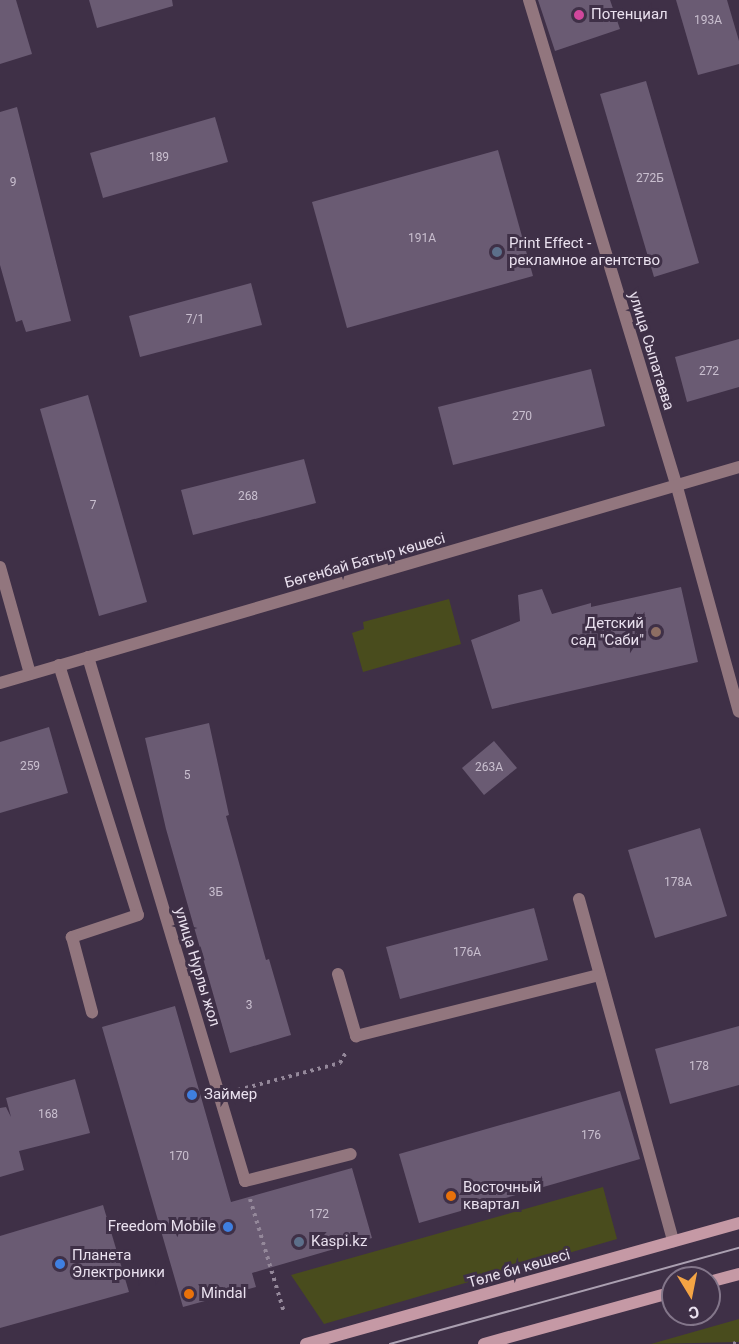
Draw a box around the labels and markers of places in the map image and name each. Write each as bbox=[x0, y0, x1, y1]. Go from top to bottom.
place label: Потенциал bbox=[591, 6, 668, 24]
marker: Потенциал bbox=[572, 8, 586, 22]
place label: Print Effect - рекламное агентство bbox=[509, 234, 660, 269]
marker: Print Effect - рекламное агентство bbox=[490, 245, 504, 259]
place label: Детский сад "Саби" bbox=[571, 614, 644, 649]
marker: Детский сад "Саби" bbox=[649, 625, 663, 639]
place label: Займер bbox=[204, 1086, 257, 1104]
marker: Займер bbox=[185, 1088, 199, 1102]
place label: Восточный квартал bbox=[463, 1178, 541, 1213]
marker: Восточный квартал bbox=[444, 1189, 458, 1203]
place label: Freedom Mobile bbox=[108, 1218, 216, 1236]
marker: Freedom Mobile bbox=[221, 1220, 235, 1234]
place label: Kaspi.kz bbox=[311, 1233, 367, 1251]
marker: Kaspi.kz bbox=[292, 1235, 306, 1249]
place label: Планета Электроники bbox=[72, 1246, 165, 1281]
marker: Планета Электроники bbox=[53, 1257, 67, 1271]
place label: Mindal bbox=[201, 1285, 246, 1303]
marker: Mindal bbox=[182, 1287, 196, 1301]

